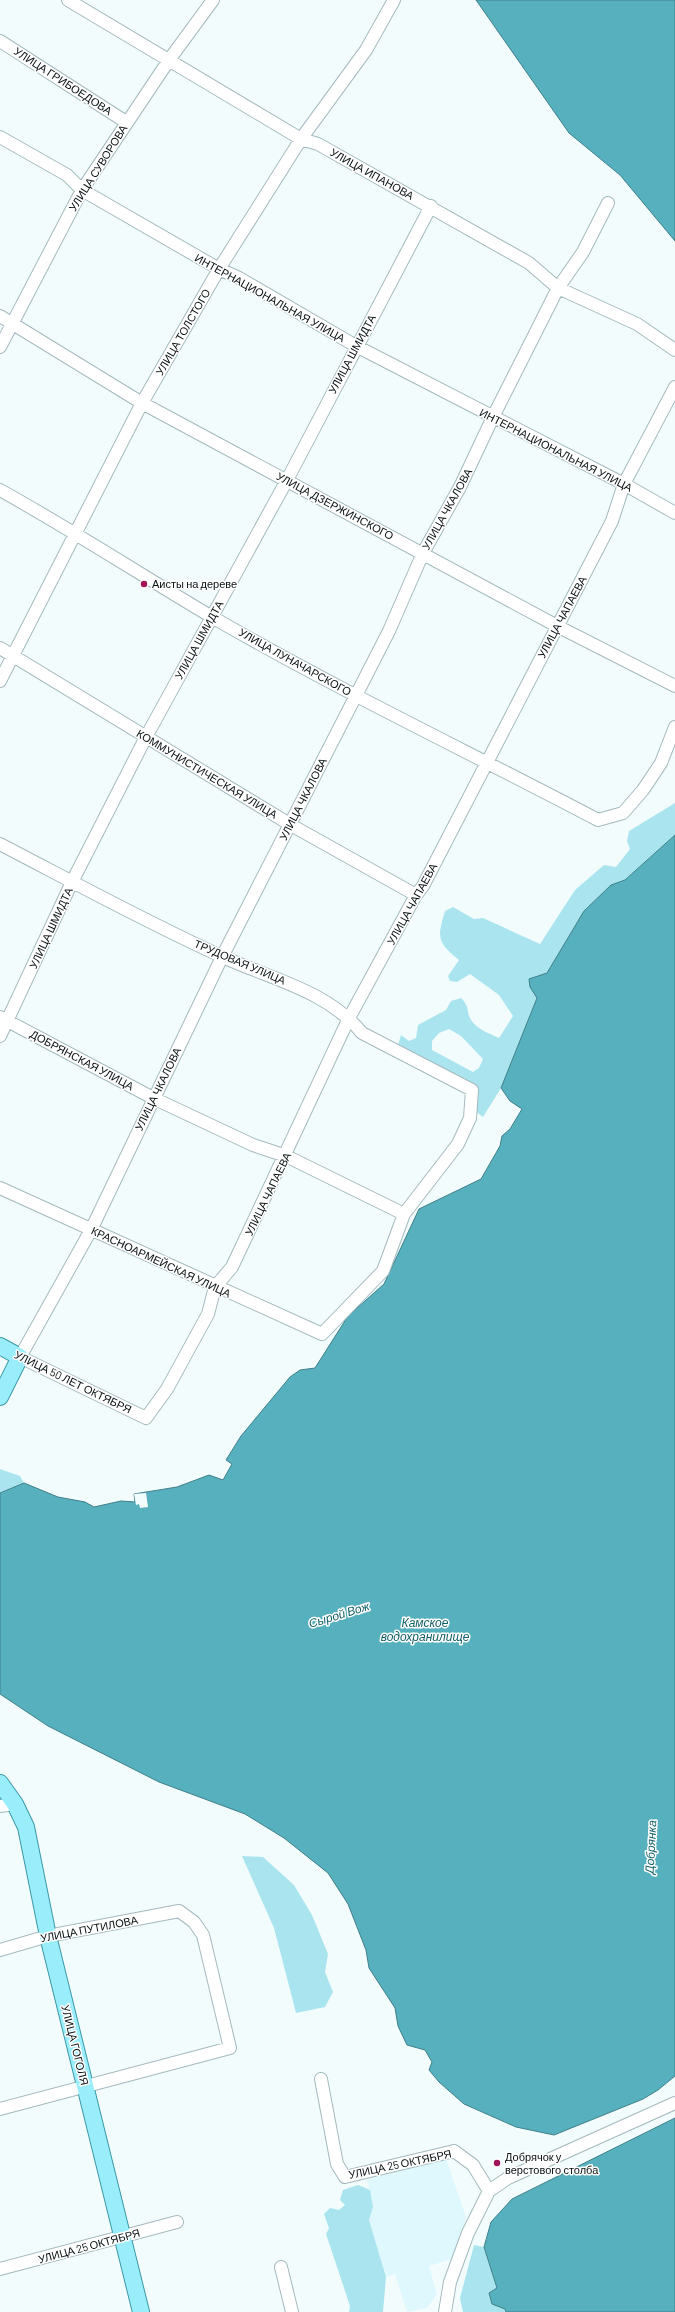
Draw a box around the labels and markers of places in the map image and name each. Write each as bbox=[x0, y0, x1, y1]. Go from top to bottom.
place label: Аисты на дереве bbox=[152, 577, 237, 590]
marker: Аисты на дереве bbox=[139, 579, 149, 589]
place label: Добрячок у верстового столба bbox=[505, 2150, 599, 2176]
marker: Добрячок у верстового столба bbox=[492, 2158, 502, 2168]

